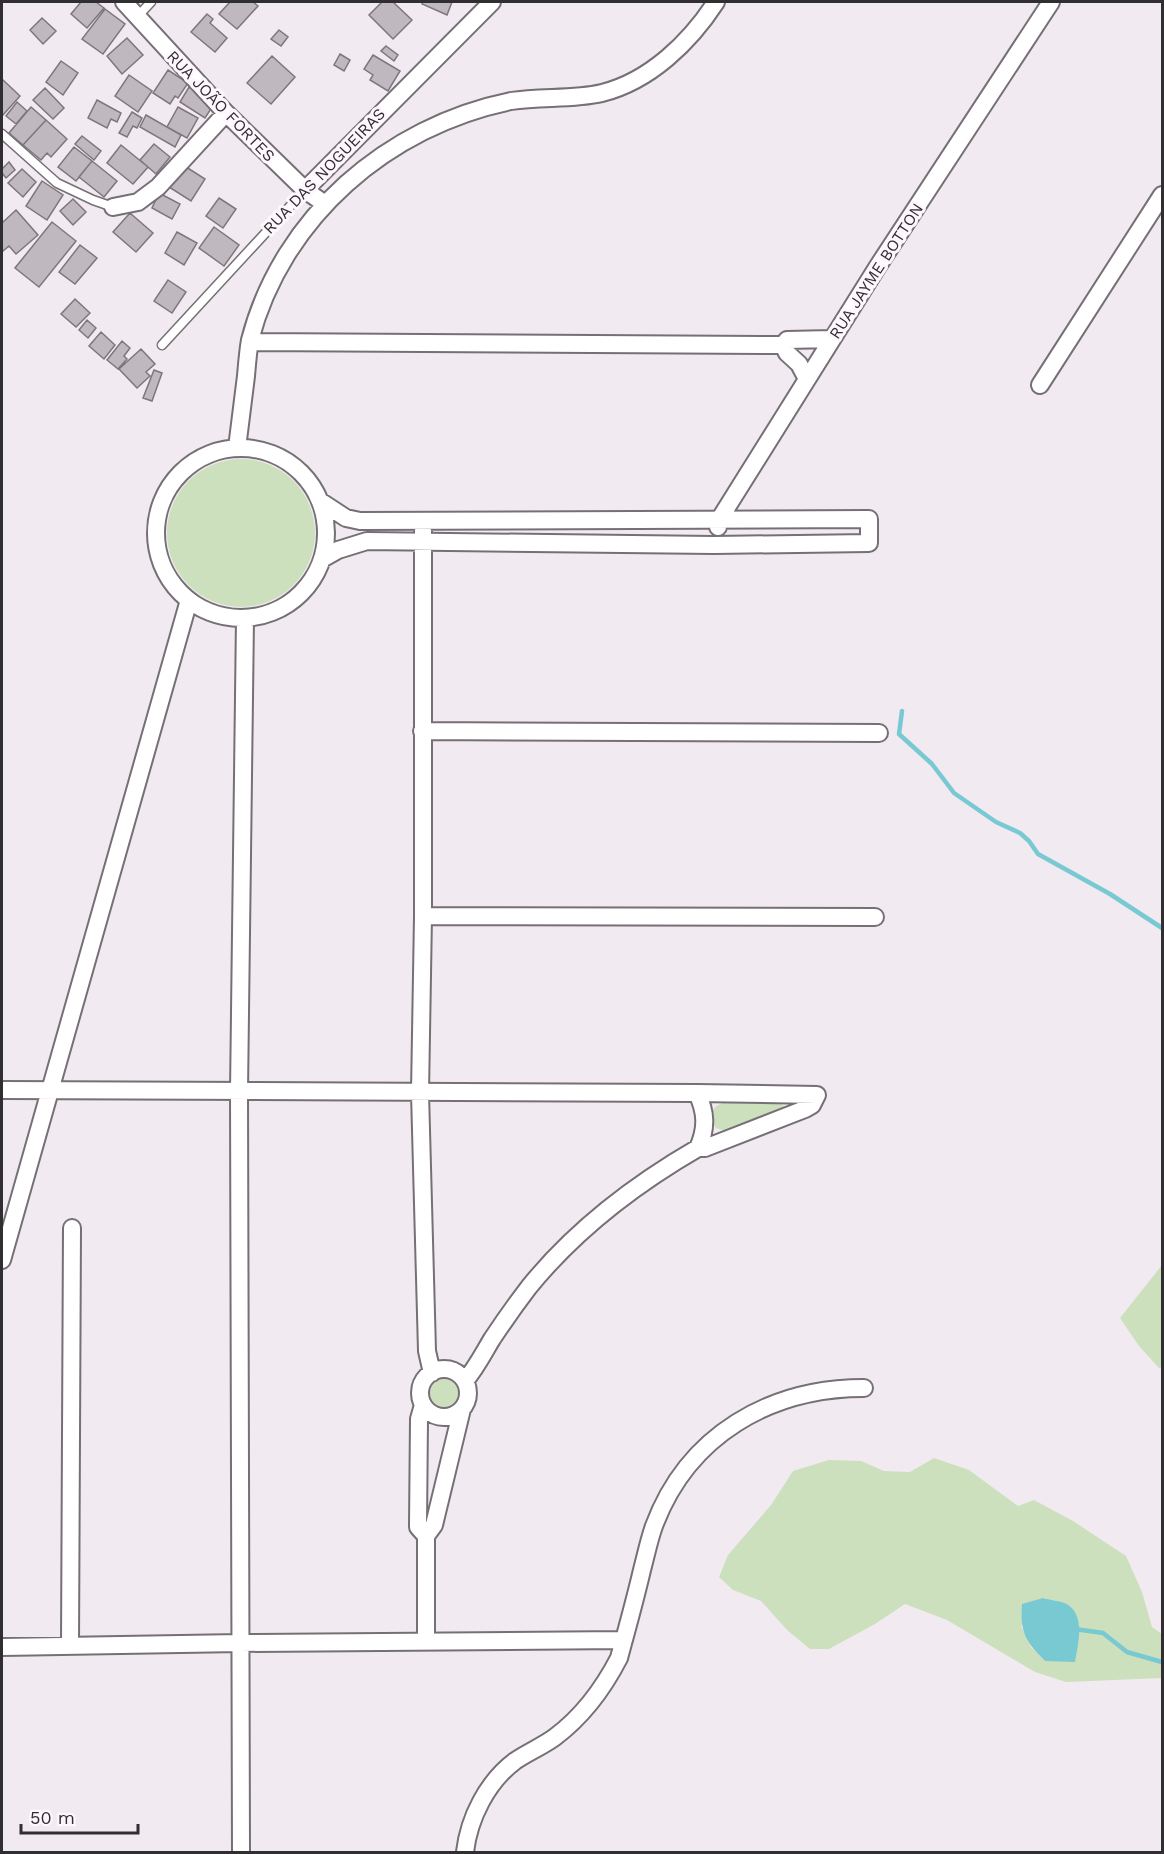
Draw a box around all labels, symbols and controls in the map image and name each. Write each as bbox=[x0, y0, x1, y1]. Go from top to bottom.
street label: RUA JOÃO FORTES bbox=[163, 47, 279, 165]
street label: RUA DAS NOGUEIRAS bbox=[259, 104, 389, 238]
street label: RUA JAYME BOTTON bbox=[825, 200, 927, 342]
scale bar bbox=[21, 1797, 138, 1835]
text: 50 m bbox=[30, 1807, 75, 1828]

